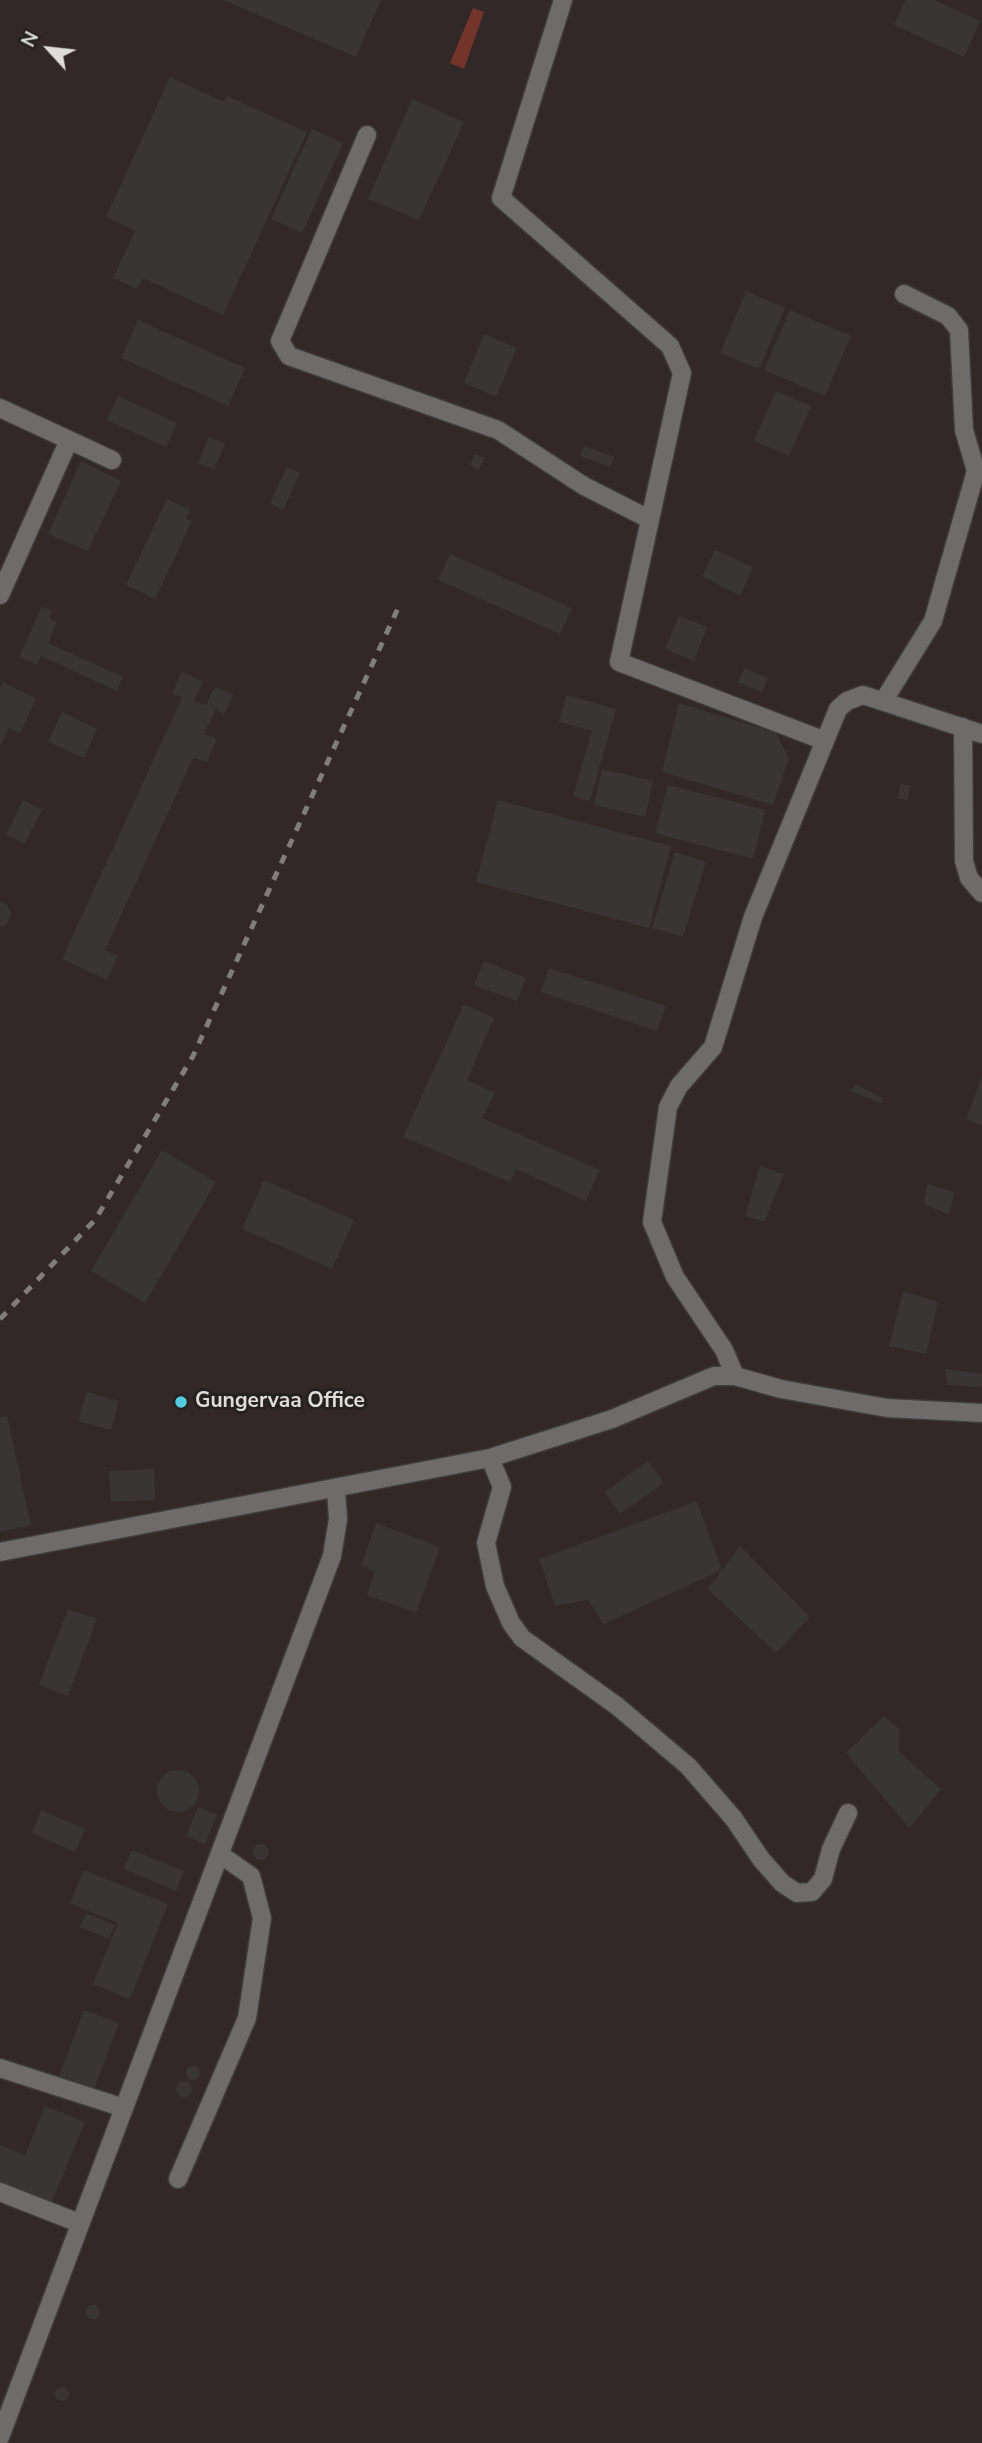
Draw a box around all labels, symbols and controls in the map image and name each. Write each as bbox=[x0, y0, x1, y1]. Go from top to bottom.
north arrow bbox=[14, 14, 84, 84]
text: N bbox=[15, 27, 45, 52]
place label: Gungervaa Office bbox=[195, 1389, 365, 1415]
marker: Gungervaa Office bbox=[173, 1394, 189, 1410]

